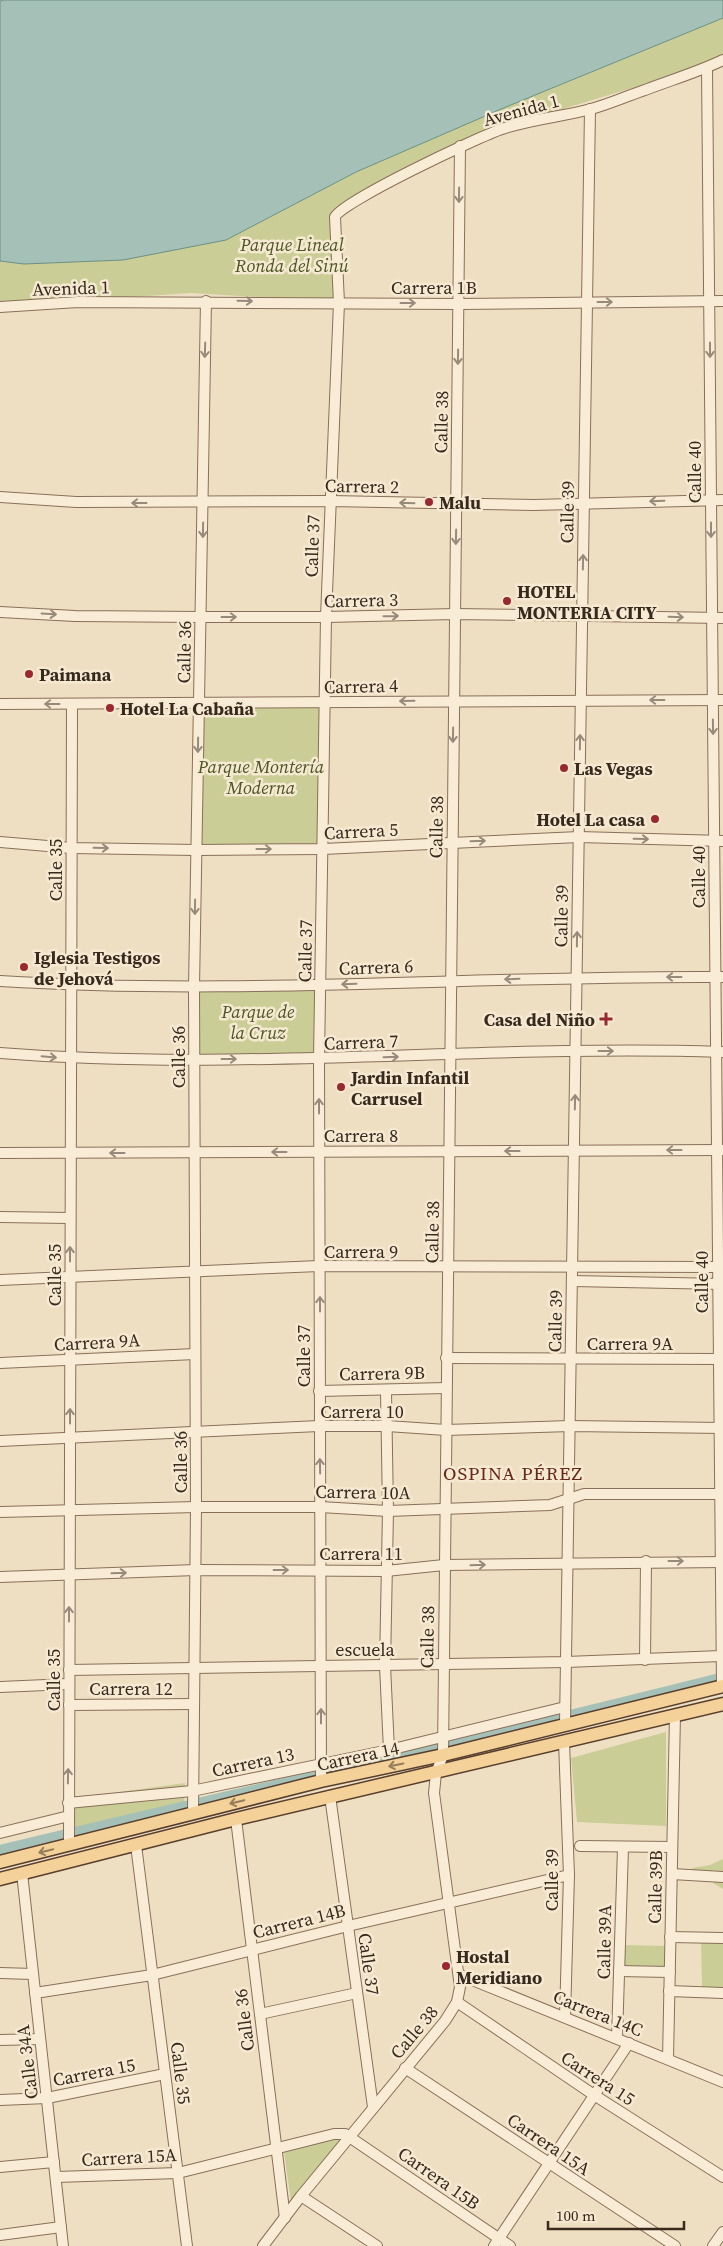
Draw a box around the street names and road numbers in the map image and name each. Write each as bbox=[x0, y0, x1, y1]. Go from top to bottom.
street label: Avenida 1 bbox=[480, 88, 562, 132]
street label: Avenida 1 bbox=[32, 274, 110, 302]
street label: Carrera 1B bbox=[391, 275, 477, 300]
street label: Calle 38 bbox=[428, 390, 454, 454]
street label: Calle 40 bbox=[682, 441, 707, 503]
street label: Carrera 2 bbox=[325, 473, 399, 499]
street label: Calle 39 bbox=[554, 480, 580, 544]
street label: Calle 37 bbox=[298, 514, 326, 578]
street label: Carrera 3 bbox=[324, 587, 398, 613]
street label: Calle 36 bbox=[171, 620, 197, 684]
street label: Carrera 4 bbox=[324, 673, 398, 699]
street label: Calle 38 bbox=[423, 795, 449, 859]
street label: Carrera 5 bbox=[323, 817, 399, 845]
street label: Calle 35 bbox=[43, 839, 68, 901]
street label: Calle 40 bbox=[686, 846, 711, 908]
street label: Calle 39 bbox=[548, 884, 574, 948]
street label: Calle 37 bbox=[292, 919, 318, 983]
street label: Carrera 6 bbox=[338, 953, 414, 981]
street label: Calle 36 bbox=[166, 1026, 191, 1088]
street label: Carrera 7 bbox=[323, 1028, 399, 1056]
street label: Carrera 8 bbox=[324, 1123, 398, 1148]
street label: Calle 38 bbox=[419, 1200, 445, 1264]
street label: Carrera 9 bbox=[324, 1239, 398, 1264]
street label: Calle 35 bbox=[42, 1244, 67, 1306]
street label: Calle 40 bbox=[689, 1251, 714, 1313]
street label: Calle 39 bbox=[542, 1289, 568, 1353]
street label: Calle 37 bbox=[291, 1325, 316, 1387]
street label: Carrera 9A bbox=[53, 1327, 141, 1357]
street label: Carrera 9A bbox=[587, 1331, 673, 1356]
street label: Carrera 9B bbox=[339, 1360, 425, 1386]
street label: Carrera 10 bbox=[320, 1399, 404, 1424]
street label: Calle 36 bbox=[168, 1431, 193, 1493]
street label: Carrera 10A bbox=[315, 1479, 411, 1505]
street label: Carrera 11 bbox=[319, 1541, 403, 1566]
street label: Calle 38 bbox=[414, 1605, 440, 1669]
street label: escuela bbox=[335, 1637, 396, 1662]
street label: Calle 35 bbox=[41, 1649, 66, 1711]
street label: Carrera 12 bbox=[89, 1676, 173, 1701]
street label: Carrera 14 bbox=[315, 1735, 401, 1777]
street label: Carrera 13 bbox=[210, 1741, 296, 1783]
street label: Calle 39 bbox=[539, 1849, 564, 1911]
street label: Calle 39B bbox=[642, 1850, 668, 1924]
street label: Carrera 14B bbox=[250, 1897, 348, 1945]
street label: Calle 39A bbox=[591, 1904, 617, 1980]
street label: Calle 37 bbox=[352, 1931, 386, 1997]
street label: Carrera 14C bbox=[549, 1984, 647, 2042]
street label: Calle 36 bbox=[228, 1987, 260, 2053]
street label: Calle 38 bbox=[384, 2000, 444, 2064]
street label: Calle 34A bbox=[10, 2023, 44, 2101]
street label: Calle 35 bbox=[165, 2040, 197, 2106]
street label: Carrera 15 bbox=[556, 2045, 640, 2111]
street label: Carrera 15 bbox=[51, 2052, 137, 2092]
street label: Carrera 15A bbox=[502, 2107, 596, 2181]
street label: Carrera 15B bbox=[393, 2141, 485, 2215]
street label: Carrera 15A bbox=[81, 2142, 177, 2172]

